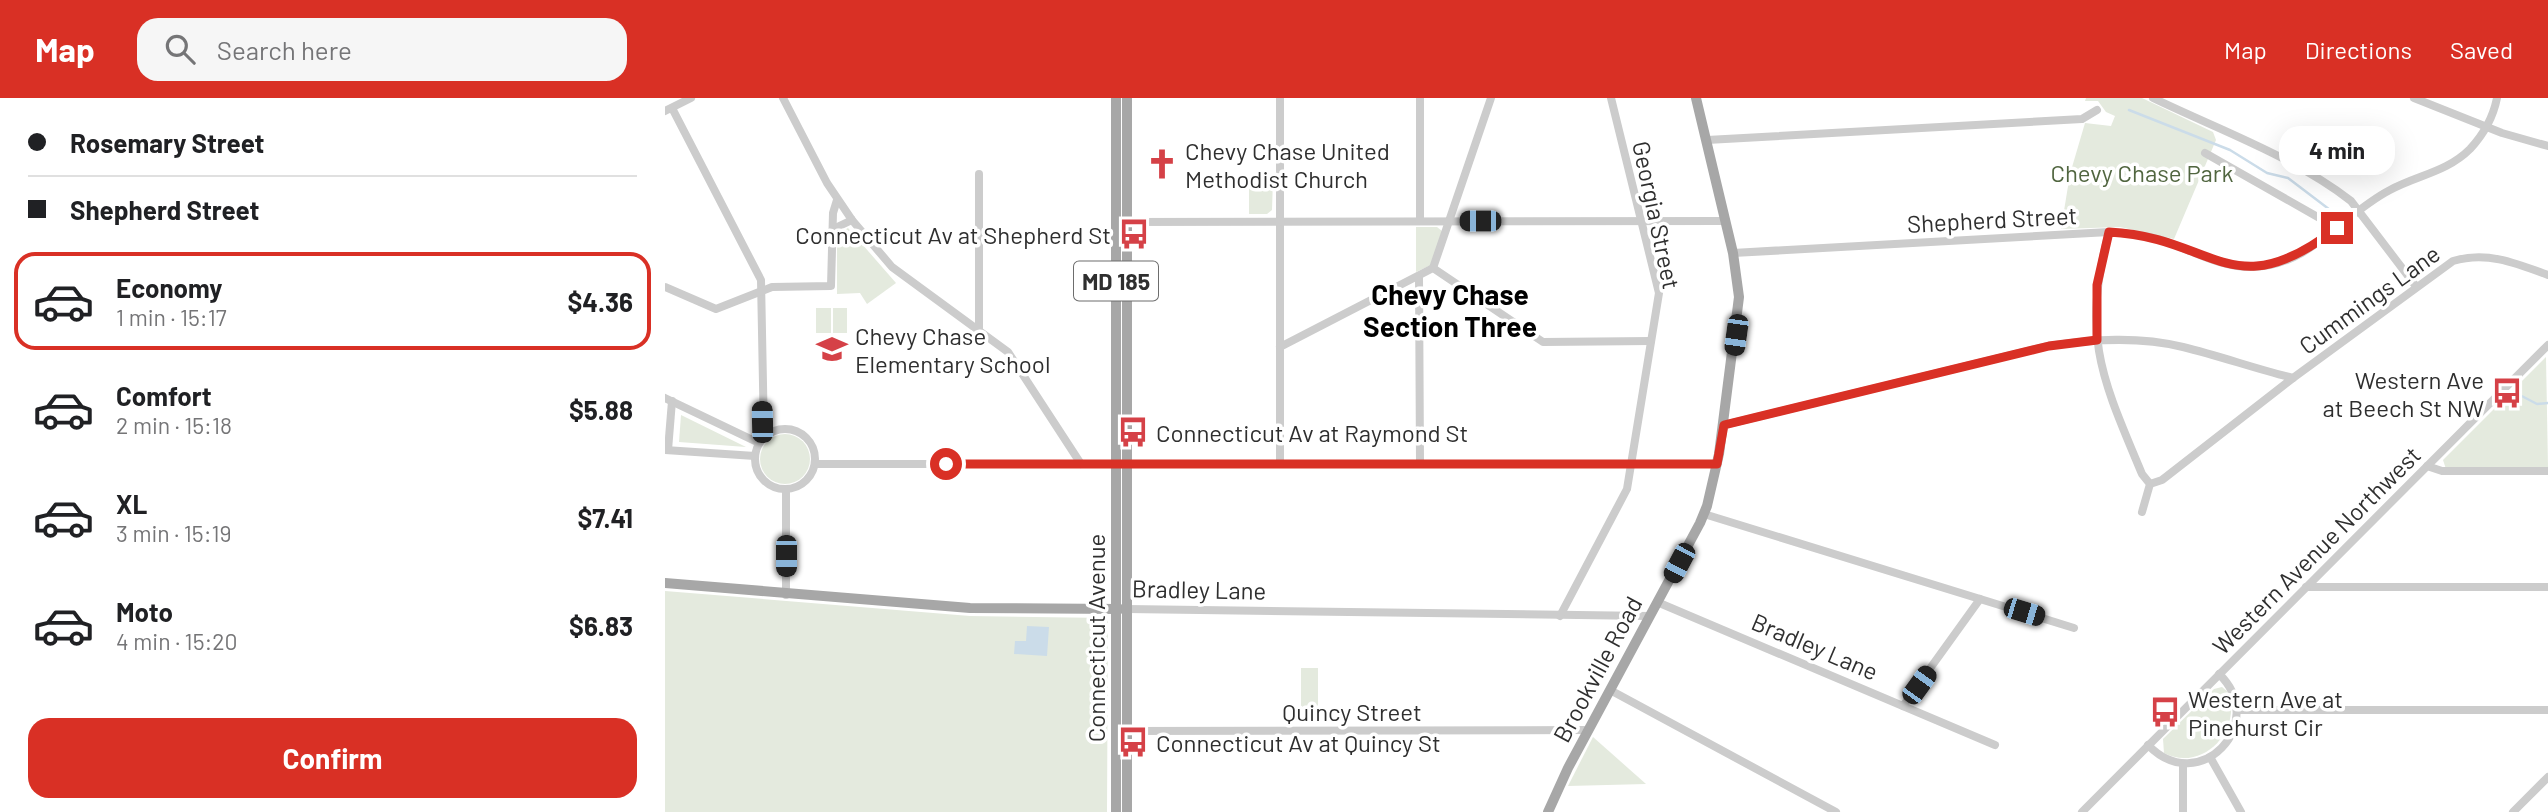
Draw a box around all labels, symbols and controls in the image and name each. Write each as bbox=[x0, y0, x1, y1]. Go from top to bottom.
search box bbox=[137, 18, 627, 81]
text: Map bbox=[35, 29, 95, 69]
icon: search bbox=[161, 30, 199, 68]
text: Search here bbox=[217, 34, 352, 65]
text: Map bbox=[2224, 35, 2267, 64]
text: Directions bbox=[2305, 35, 2412, 64]
text: Saved bbox=[2450, 35, 2513, 64]
text: Rosemary Street bbox=[70, 127, 264, 158]
callout: 4 min bbox=[2279, 127, 2395, 176]
place label: Chevy Chase United Methodist Church bbox=[1185, 136, 1390, 193]
text: 4 min bbox=[2309, 136, 2365, 164]
street label: Georgia Street bbox=[1627, 138, 1687, 292]
church icon: Chevy Chase United Methodist Church bbox=[1145, 147, 1179, 181]
park label: Chevy Chase Park bbox=[2050, 158, 2234, 187]
text: Shepherd Street bbox=[70, 194, 259, 225]
street label: Shepherd Street bbox=[1906, 200, 2078, 238]
car bbox=[1460, 211, 1502, 232]
route end bbox=[2321, 212, 2353, 244]
bus stop icon: Connecticut Av at Shepherd St bbox=[1117, 217, 1151, 251]
place label: Connecticut Av at Shepherd St bbox=[795, 220, 1111, 249]
street label: Cummings Lane bbox=[2293, 238, 2445, 360]
road number: MD 185 bbox=[1074, 262, 1158, 300]
icon: car bbox=[32, 270, 95, 333]
text: Economy bbox=[116, 272, 222, 303]
district label: Chevy Chase Section Three bbox=[1363, 277, 1537, 343]
text: $4.36 bbox=[567, 286, 633, 317]
text: 1 min · 15:17 bbox=[116, 303, 227, 331]
car bbox=[1723, 313, 1750, 357]
place label: Chevy Chase Elementary School bbox=[855, 321, 1050, 378]
school or university icon: Chevy Chase Elementary School bbox=[815, 332, 849, 366]
place label: Western Ave at Beech St NW bbox=[2323, 365, 2484, 422]
bus stop icon: Western Ave at Beech St NW bbox=[2490, 376, 2524, 410]
icon: car bbox=[32, 378, 95, 441]
text: Comfort bbox=[116, 380, 212, 411]
text: $5.88 bbox=[569, 394, 633, 425]
car bbox=[752, 401, 773, 443]
text: 2 min · 15:18 bbox=[116, 411, 232, 439]
bus stop icon: Connecticut Av at Raymond St bbox=[1116, 415, 1150, 449]
place label: Connecticut Av at Raymond St bbox=[1156, 418, 1468, 447]
street label: Western Avenue Northwest bbox=[2206, 440, 2426, 660]
route start bbox=[930, 448, 962, 480]
icon: car bbox=[32, 486, 95, 549]
text: XL bbox=[116, 488, 147, 519]
text: $7.41 bbox=[577, 502, 633, 533]
text: 3 min · 15:19 bbox=[116, 519, 231, 547]
street label: Connecticut Avenue bbox=[1081, 534, 1110, 742]
car bbox=[776, 535, 797, 577]
car bbox=[1660, 540, 1699, 586]
street label: Bradley Lane bbox=[1132, 573, 1266, 605]
street label: Brookville Road bbox=[1546, 591, 1648, 747]
icon: car bbox=[32, 594, 95, 657]
text: Moto bbox=[116, 596, 173, 627]
car bbox=[2001, 596, 2048, 628]
street label: Bradley Lane bbox=[1747, 606, 1883, 686]
text: $6.83 bbox=[569, 610, 633, 641]
text: 4 min · 15:20 bbox=[116, 627, 238, 655]
car bbox=[1899, 662, 1940, 708]
place label: Western Ave at Pinehurst Cir bbox=[2188, 684, 2343, 741]
bus stop icon: Western Ave at Pinehurst Cir bbox=[2148, 695, 2182, 729]
street label: Quincy Street bbox=[1282, 697, 1422, 726]
button: Confirm bbox=[28, 718, 637, 798]
bus stop icon: Connecticut Av at Quincy St bbox=[1116, 725, 1150, 759]
place label: Connecticut Av at Quincy St bbox=[1156, 728, 1441, 757]

